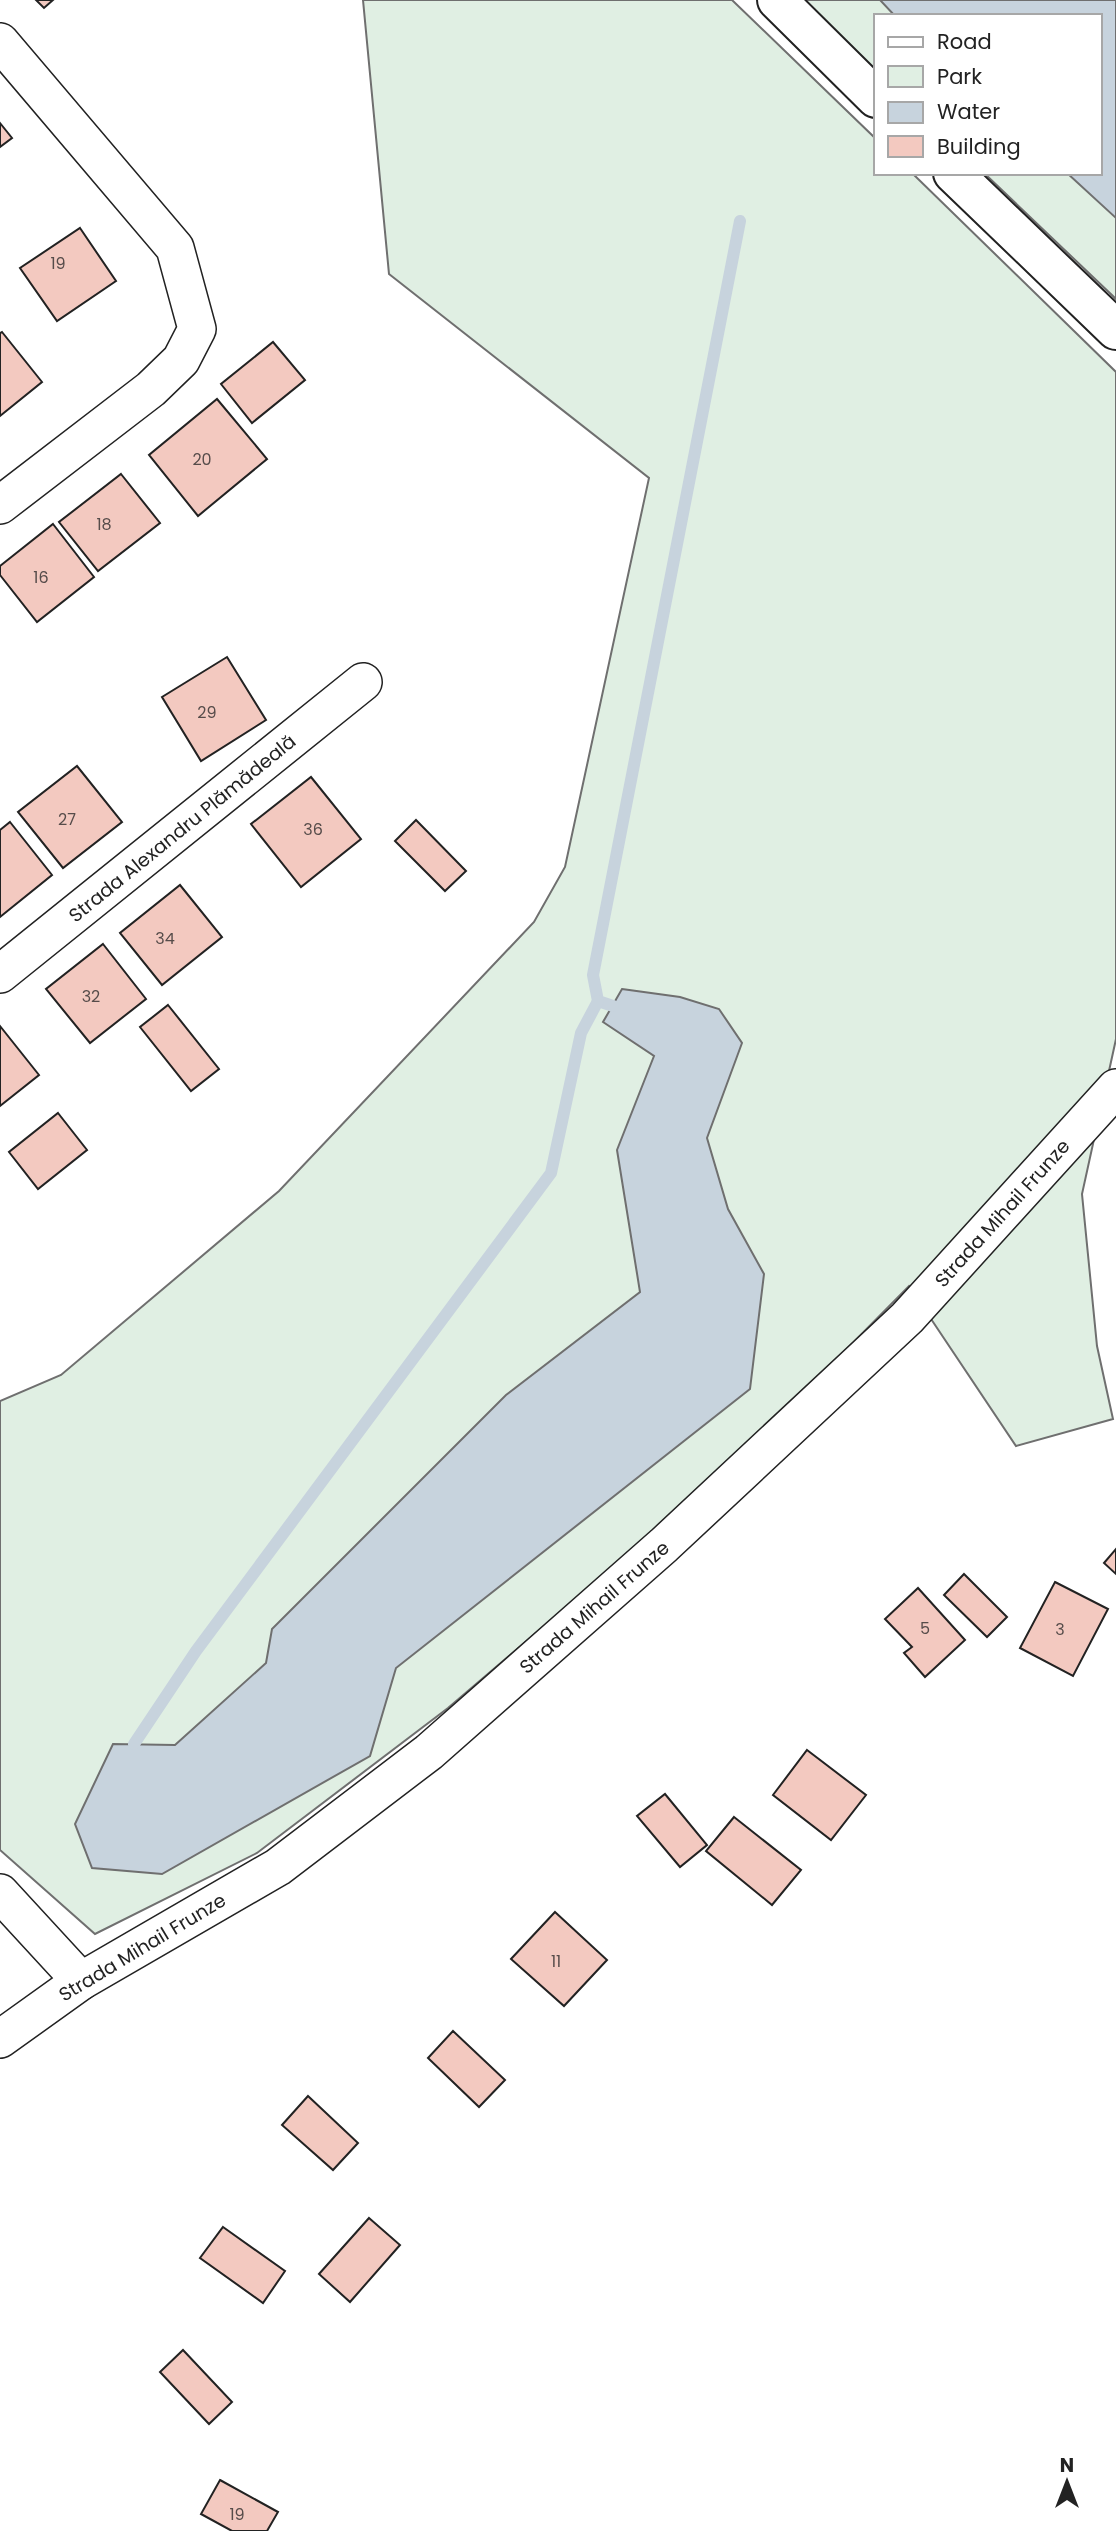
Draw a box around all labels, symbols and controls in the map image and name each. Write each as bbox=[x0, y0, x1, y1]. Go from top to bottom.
legend bbox=[874, 14, 1102, 175]
text: Road bbox=[937, 27, 992, 56]
text: Park bbox=[937, 62, 982, 91]
text: Water bbox=[937, 97, 1000, 126]
text: Building bbox=[937, 132, 1021, 161]
house number: 19 bbox=[50, 252, 66, 275]
house number: 20 bbox=[192, 448, 212, 471]
house number: 18 bbox=[96, 513, 112, 536]
house number: 16 bbox=[33, 566, 49, 589]
house number: 29 bbox=[197, 701, 217, 724]
street label: Strada Alexandru Plămădeală bbox=[63, 728, 302, 929]
house number: 27 bbox=[58, 808, 76, 831]
house number: 36 bbox=[303, 818, 323, 841]
house number: 34 bbox=[155, 927, 175, 950]
house number: 32 bbox=[82, 985, 100, 1008]
street label: Strada Mihail Frunze bbox=[929, 1133, 1076, 1293]
street label: Strada Mihail Frunze bbox=[514, 1535, 675, 1680]
house number: 5 bbox=[920, 1617, 930, 1640]
house number: 3 bbox=[1055, 1618, 1065, 1641]
street label: Strada Mihail Frunze bbox=[54, 1887, 231, 2008]
house number: 11 bbox=[551, 1950, 561, 1973]
north arrow bbox=[1032, 2447, 1102, 2517]
text: N bbox=[1060, 2452, 1074, 2479]
house number: 19 bbox=[229, 2503, 245, 2526]

